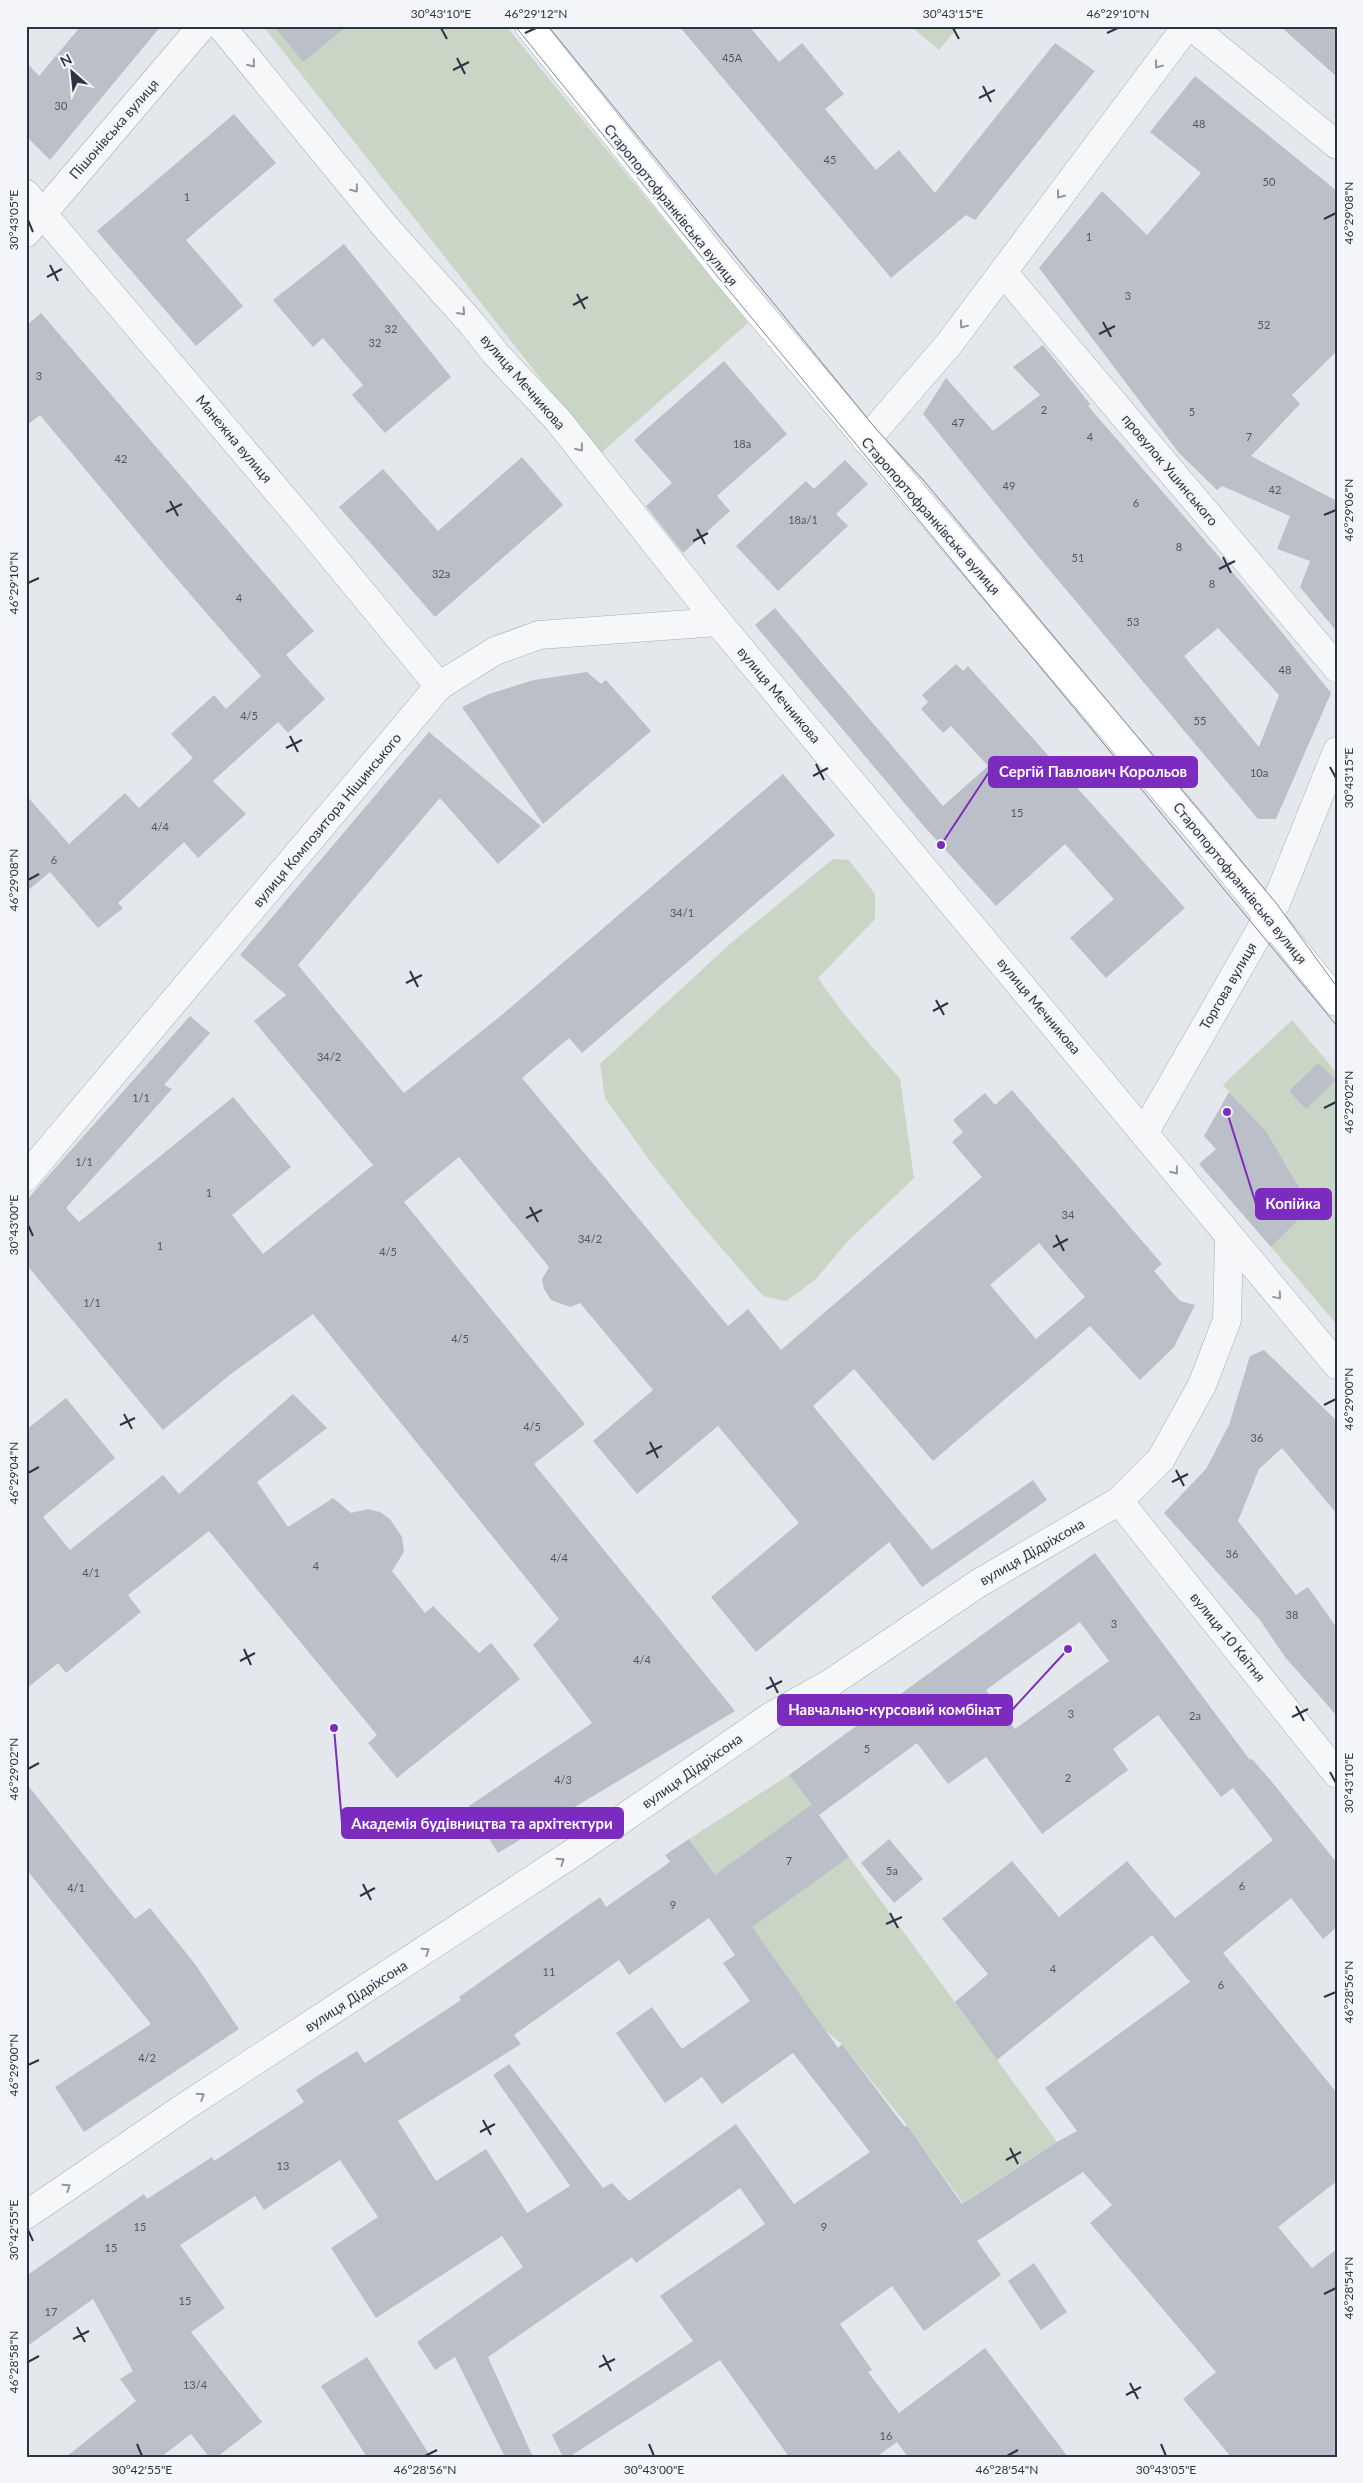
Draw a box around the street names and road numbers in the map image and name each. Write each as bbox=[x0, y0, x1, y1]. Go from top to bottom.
street label: Пішонівська вулиця bbox=[65, 75, 162, 182]
street label: Старопортофранківська вулиця bbox=[601, 120, 742, 289]
street label: вулиця Мечникова bbox=[477, 331, 569, 433]
street label: Манежна вулиця bbox=[193, 391, 276, 486]
street label: провулок Ушинського bbox=[1119, 410, 1222, 529]
street label: Старопортофранківська вулиця bbox=[858, 433, 1004, 598]
street label: вулиця Мечникова bbox=[734, 643, 825, 746]
street label: вулиця Композитора Ніщинського bbox=[249, 729, 405, 910]
street label: Старопортофранківська вулиця bbox=[1170, 798, 1311, 967]
street label: Торгова вулиця bbox=[1196, 939, 1259, 1033]
street label: вулиця Мечникова bbox=[994, 954, 1085, 1057]
street label: вулиця Дідріхсона bbox=[976, 1515, 1087, 1589]
street label: вулиця 10 Квітня bbox=[1187, 1589, 1270, 1685]
street label: вулиця Дідріхсона bbox=[638, 1730, 745, 1812]
street label: вулиця Дідріхсона bbox=[301, 1956, 410, 2035]

